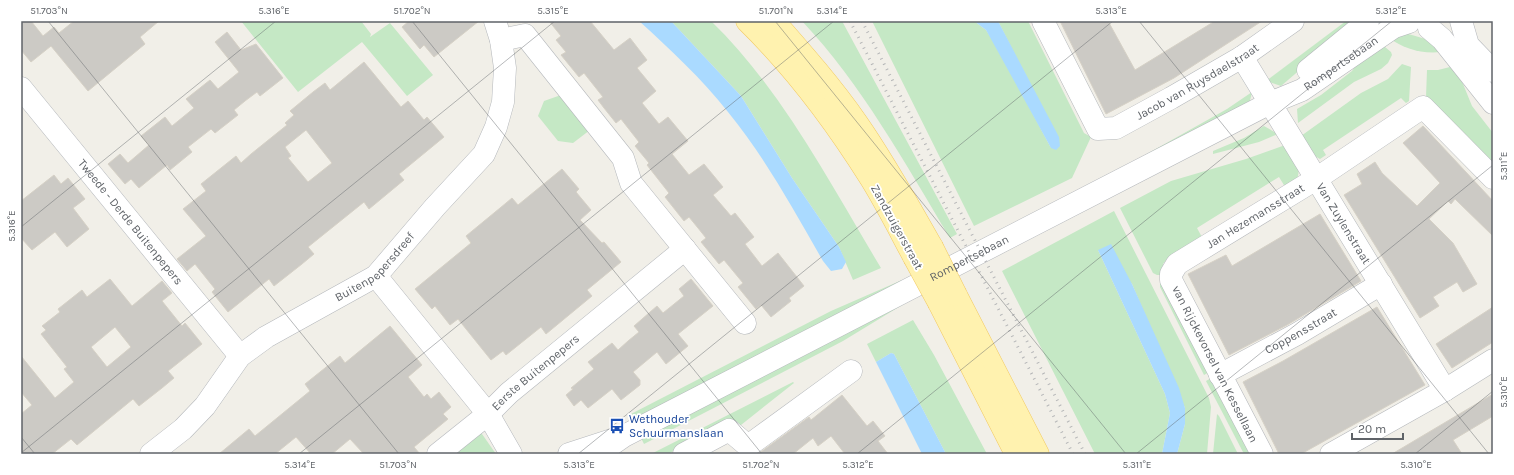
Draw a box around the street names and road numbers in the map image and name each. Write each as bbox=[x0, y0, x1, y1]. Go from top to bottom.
street label: Rompertsebaan bbox=[1301, 33, 1381, 94]
street label: Jacob van Ruysdaelstraat bbox=[1134, 40, 1262, 123]
street label: Tweede - Derde Buitenpepers bbox=[75, 156, 186, 288]
street label: Van Zuylenstraat bbox=[1313, 180, 1374, 267]
street label: Jan Hezemansstraat bbox=[1204, 181, 1307, 251]
street label: Zandzuigerstraat bbox=[868, 182, 926, 272]
street label: Buitenpepersdreef bbox=[332, 229, 418, 304]
street label: Rompertsebaan bbox=[927, 232, 1011, 284]
street label: van Rijckevorsel van Kessellaan bbox=[1169, 283, 1261, 445]
street label: Coppensstraat bbox=[1262, 305, 1340, 357]
street label: Eerste Buitenpepers bbox=[489, 331, 582, 413]

